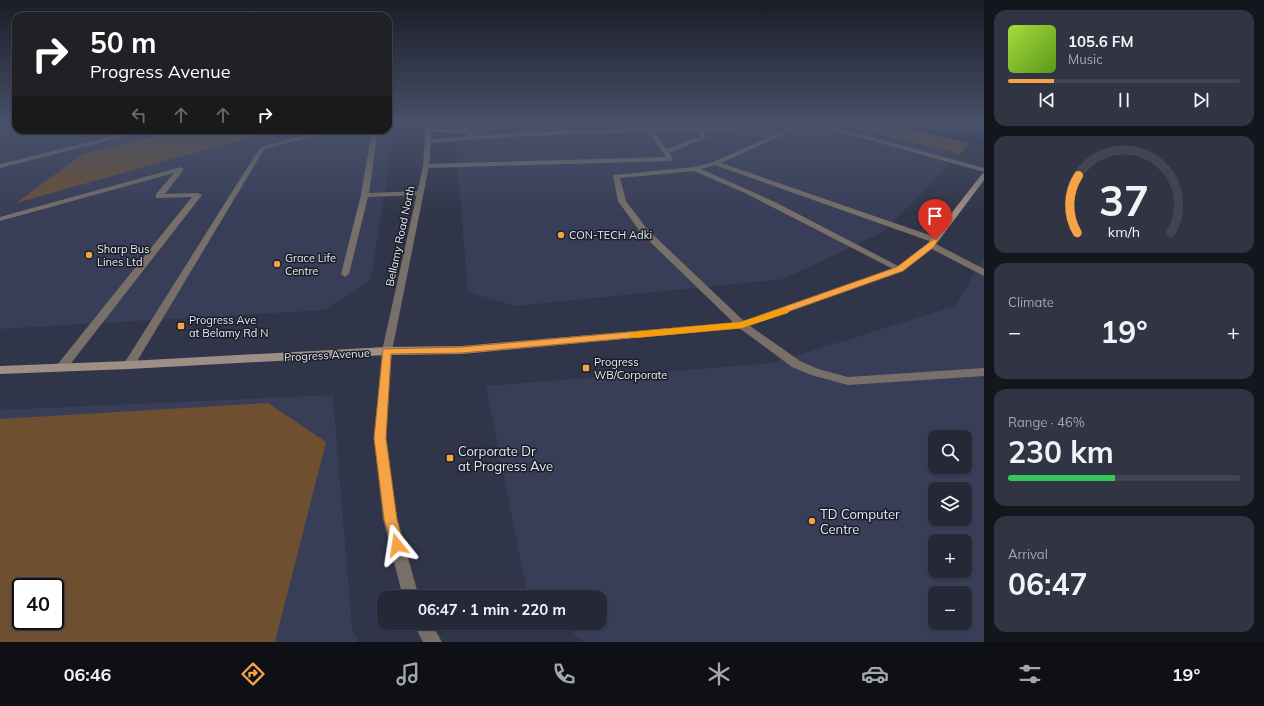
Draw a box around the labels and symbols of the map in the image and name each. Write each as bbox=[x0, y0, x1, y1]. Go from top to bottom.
street label: Bellamy Road North bbox=[382, 184, 418, 288]
pin bbox=[918, 199, 952, 240]
place label: CON-TECH Adki bbox=[569, 228, 652, 242]
marker: CON-TECH Adki bbox=[556, 230, 566, 240]
place label: Sharp Bus Lines Ltd bbox=[97, 242, 150, 269]
marker: Sharp Bus Lines Ltd bbox=[84, 250, 94, 260]
place label: Grace Life Centre bbox=[285, 251, 336, 278]
marker: Grace Life Centre bbox=[272, 259, 282, 269]
place label: Progress Ave at Belamy Rd N bbox=[189, 313, 269, 340]
marker: Progress Ave at Belamy Rd N bbox=[176, 321, 186, 331]
street label: Progress Avenue bbox=[284, 346, 370, 364]
place label: Progress WB/Corporate bbox=[594, 355, 667, 382]
marker: Progress WB/Corporate bbox=[581, 363, 591, 373]
place label: Corporate Dr at Progress Ave bbox=[458, 443, 553, 474]
marker: Corporate Dr at Progress Ave bbox=[445, 453, 455, 463]
place label: TD Computer Centre bbox=[820, 506, 900, 537]
marker: TD Computer Centre bbox=[807, 516, 817, 526]
position arrow bbox=[376, 524, 418, 566]
speed limit sign: 40 bbox=[12, 578, 64, 630]

